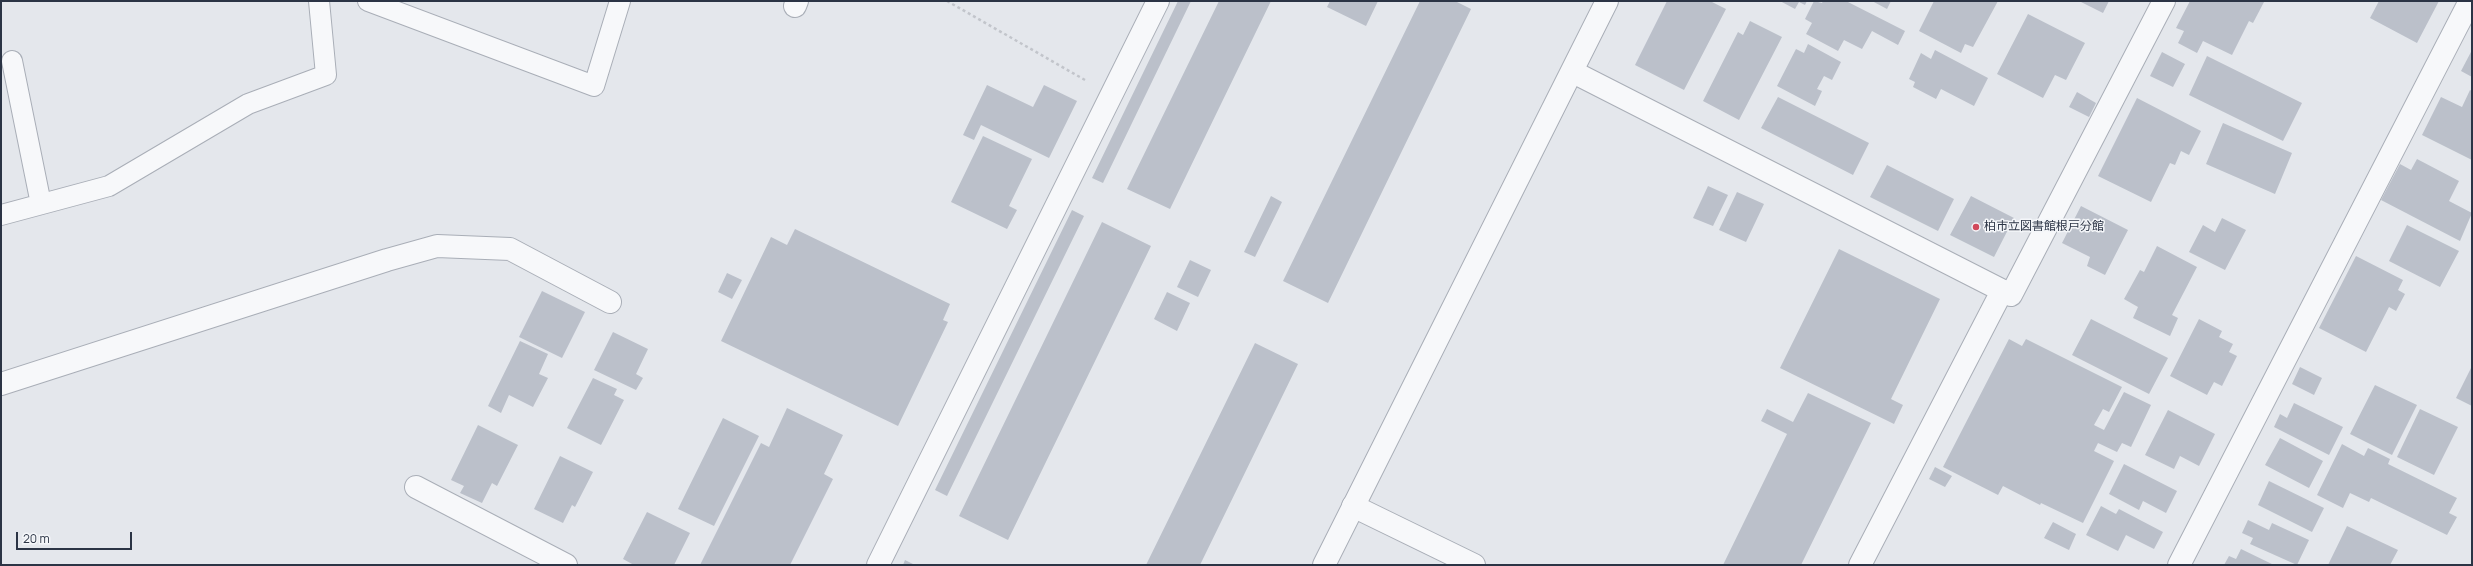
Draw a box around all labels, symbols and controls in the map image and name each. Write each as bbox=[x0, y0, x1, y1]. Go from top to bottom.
place label: 柏市立図書館根戸分館 bbox=[1984, 220, 2104, 234]
marker: 柏市立図書館根戸分館 bbox=[1971, 222, 1981, 232]
scale bar bbox=[18, 524, 134, 550]
text: 20 m bbox=[23, 530, 50, 547]

